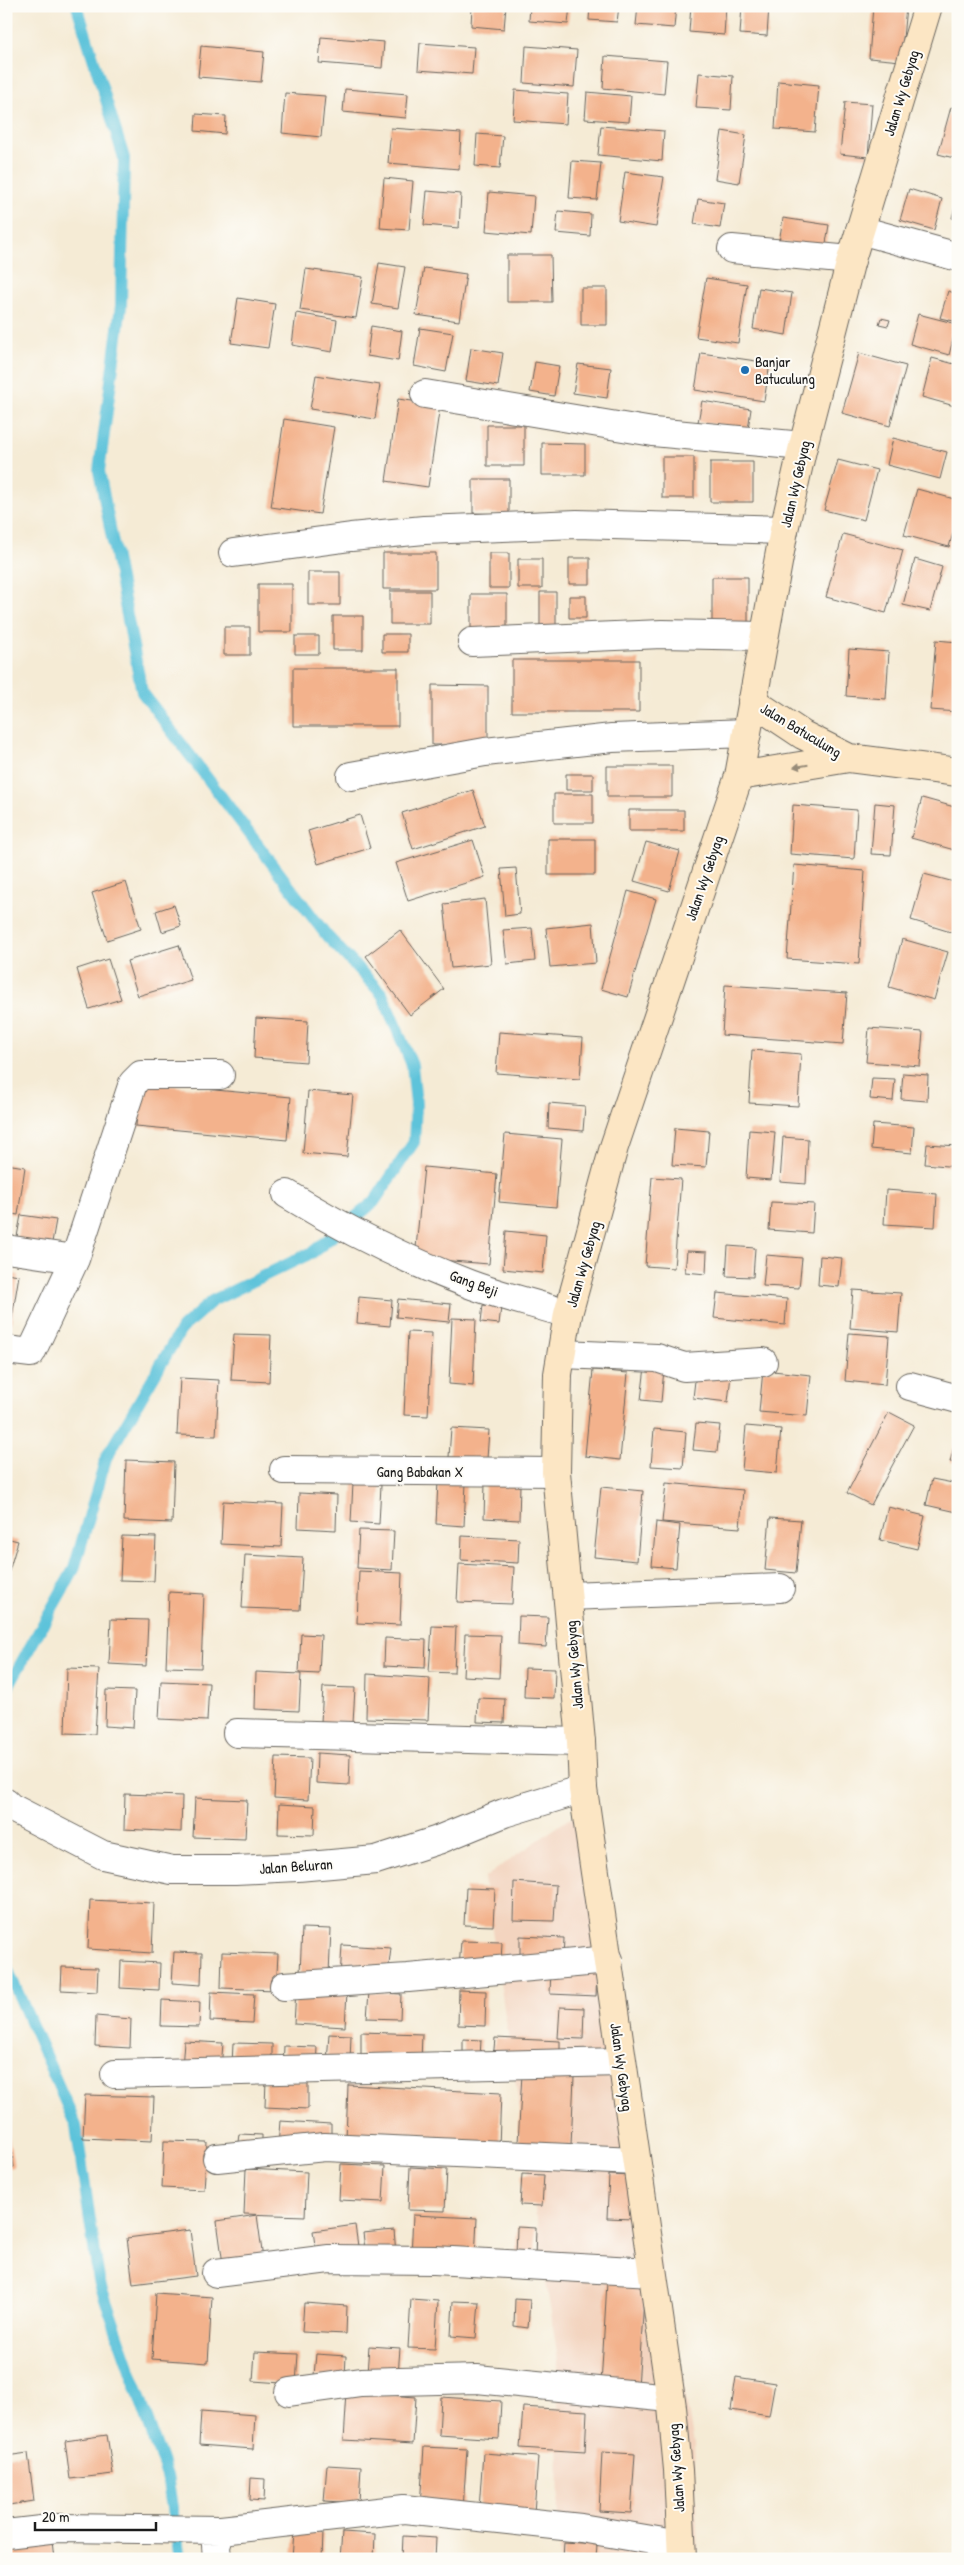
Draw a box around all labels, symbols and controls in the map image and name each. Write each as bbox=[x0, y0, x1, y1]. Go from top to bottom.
street label: Jalan Wy Gebyag bbox=[878, 47, 924, 139]
place label: Banjar Batuculung bbox=[755, 351, 815, 389]
marker: Banjar Batuculung bbox=[739, 364, 751, 376]
street label: Jalan Wy Gebyag bbox=[775, 438, 815, 530]
street label: Jalan Batuculung bbox=[756, 697, 846, 763]
one-way arrow bbox=[793, 762, 809, 770]
street label: Jalan Wy Gebyag bbox=[680, 832, 728, 923]
street label: Jalan Wy Gebyag bbox=[561, 1218, 605, 1310]
street label: Gang Beji bbox=[447, 1265, 501, 1301]
street label: Gang Babakan X bbox=[377, 1461, 463, 1482]
street label: Jalan Wy Gebyag bbox=[560, 1620, 588, 1710]
street label: Jalan Beluran bbox=[259, 1853, 334, 1879]
street label: Jalan Wy Gebyag bbox=[605, 2022, 639, 2113]
street label: Jalan Wy Gebyag bbox=[662, 2423, 690, 2513]
scale bar bbox=[35, 2500, 156, 2532]
text: 20 m bbox=[42, 2506, 69, 2527]

